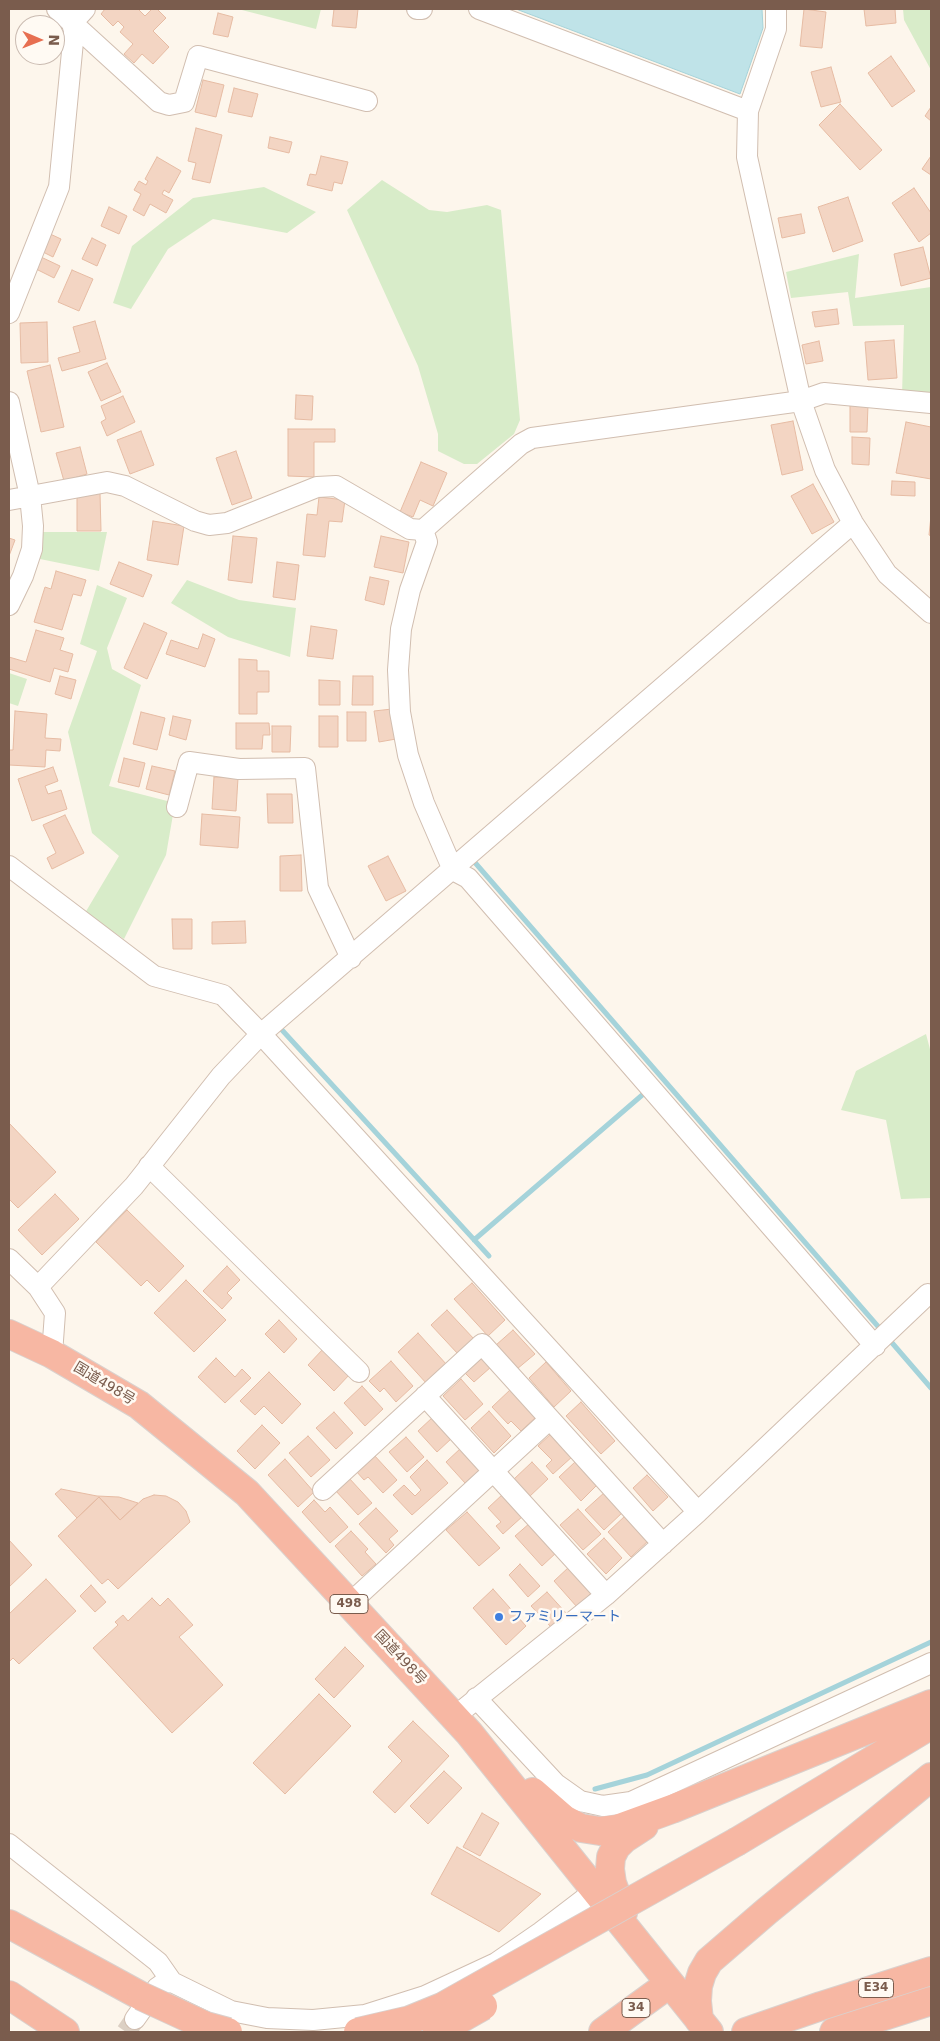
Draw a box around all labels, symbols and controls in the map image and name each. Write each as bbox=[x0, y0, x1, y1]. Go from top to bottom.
north arrow bbox=[15, 15, 65, 65]
text: N bbox=[46, 34, 62, 46]
street label: 国道498号 bbox=[70, 1359, 138, 1409]
road number: 498 bbox=[330, 1595, 368, 1614]
place label: ファミリーマート bbox=[509, 1609, 621, 1625]
marker: ファミリーマート bbox=[493, 1611, 505, 1623]
street label: 国道498号 bbox=[370, 1627, 430, 1689]
road number: E34 bbox=[858, 1979, 894, 1998]
road number: 34 bbox=[622, 1999, 650, 2018]

